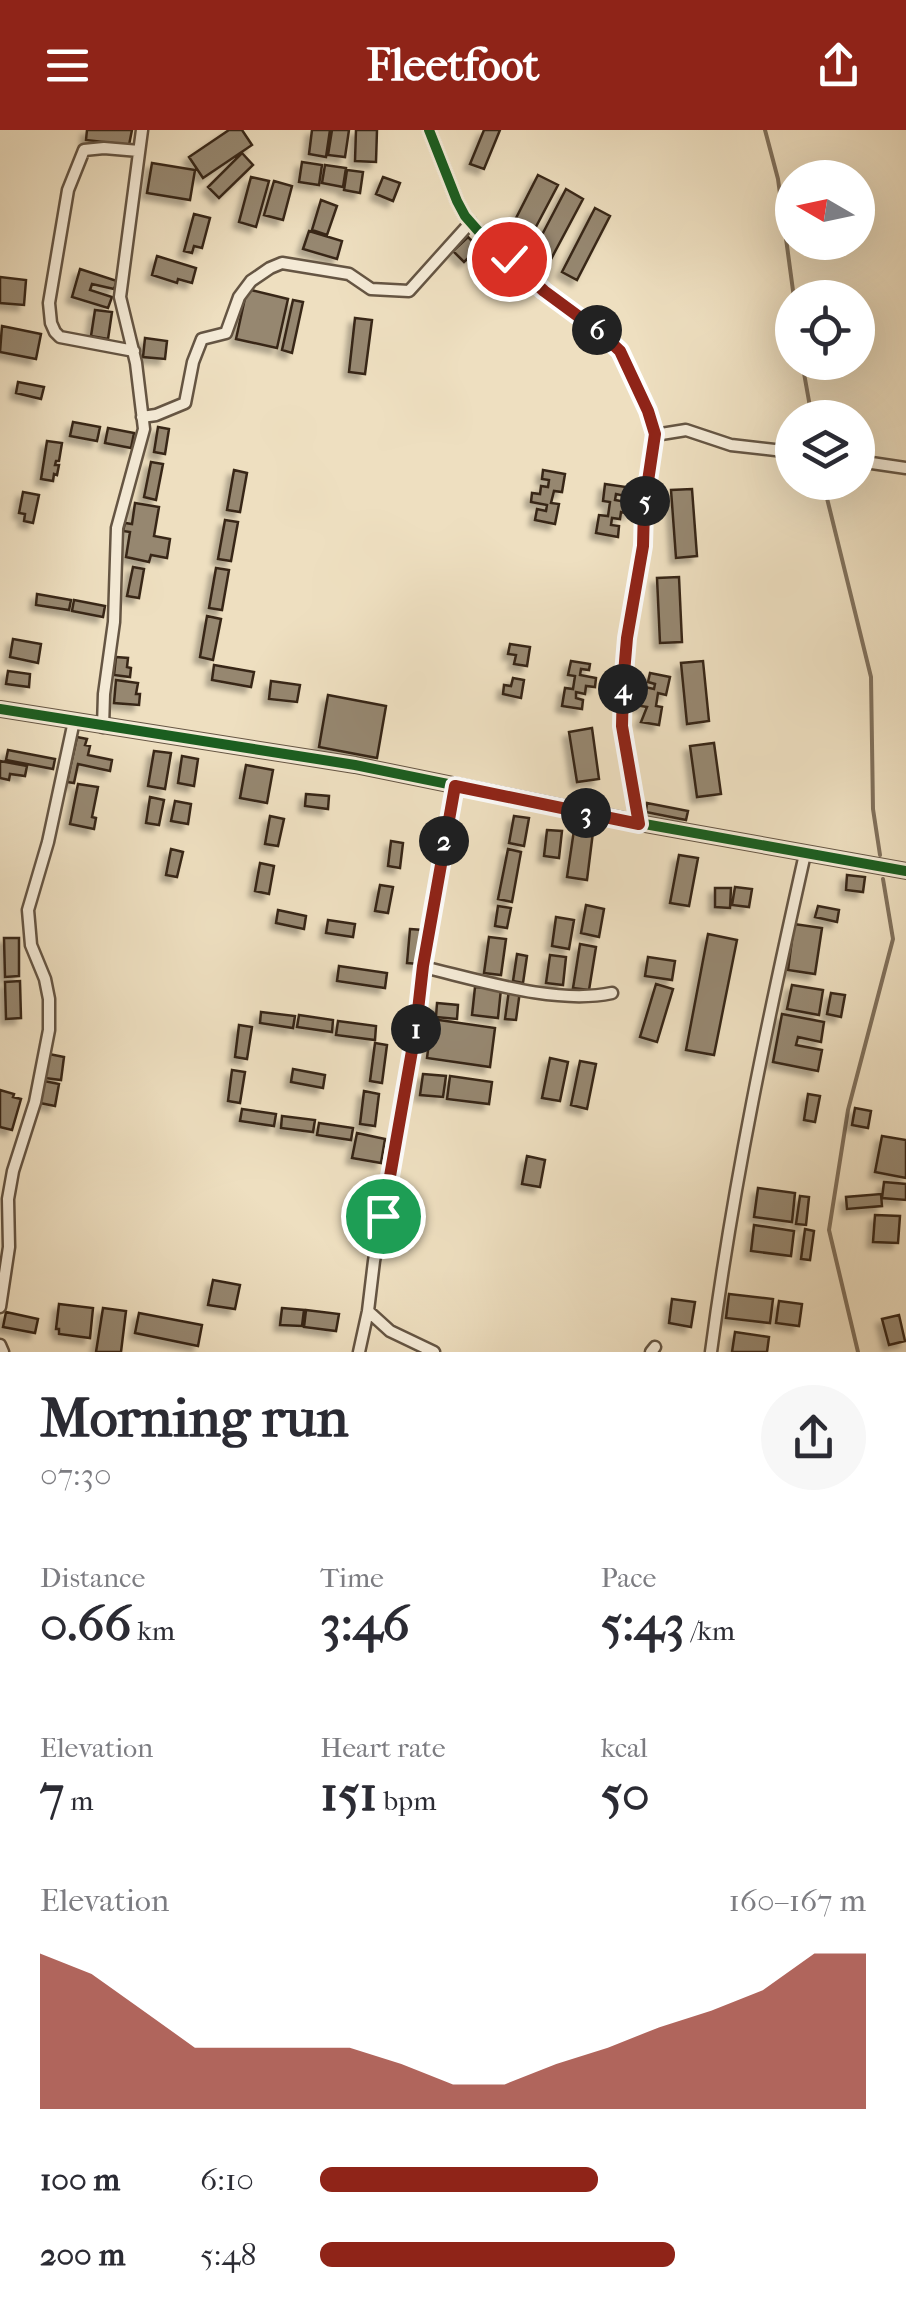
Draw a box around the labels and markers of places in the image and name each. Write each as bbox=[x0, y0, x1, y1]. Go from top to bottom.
pin bbox=[467, 217, 552, 302]
pin: 6 bbox=[572, 305, 622, 355]
pin: 5 bbox=[620, 476, 670, 526]
pin: 4 bbox=[598, 664, 648, 714]
pin: 3 bbox=[561, 788, 611, 838]
pin: 2 bbox=[419, 816, 469, 866]
pin: 1 bbox=[391, 1004, 441, 1054]
pin bbox=[341, 1174, 426, 1259]

